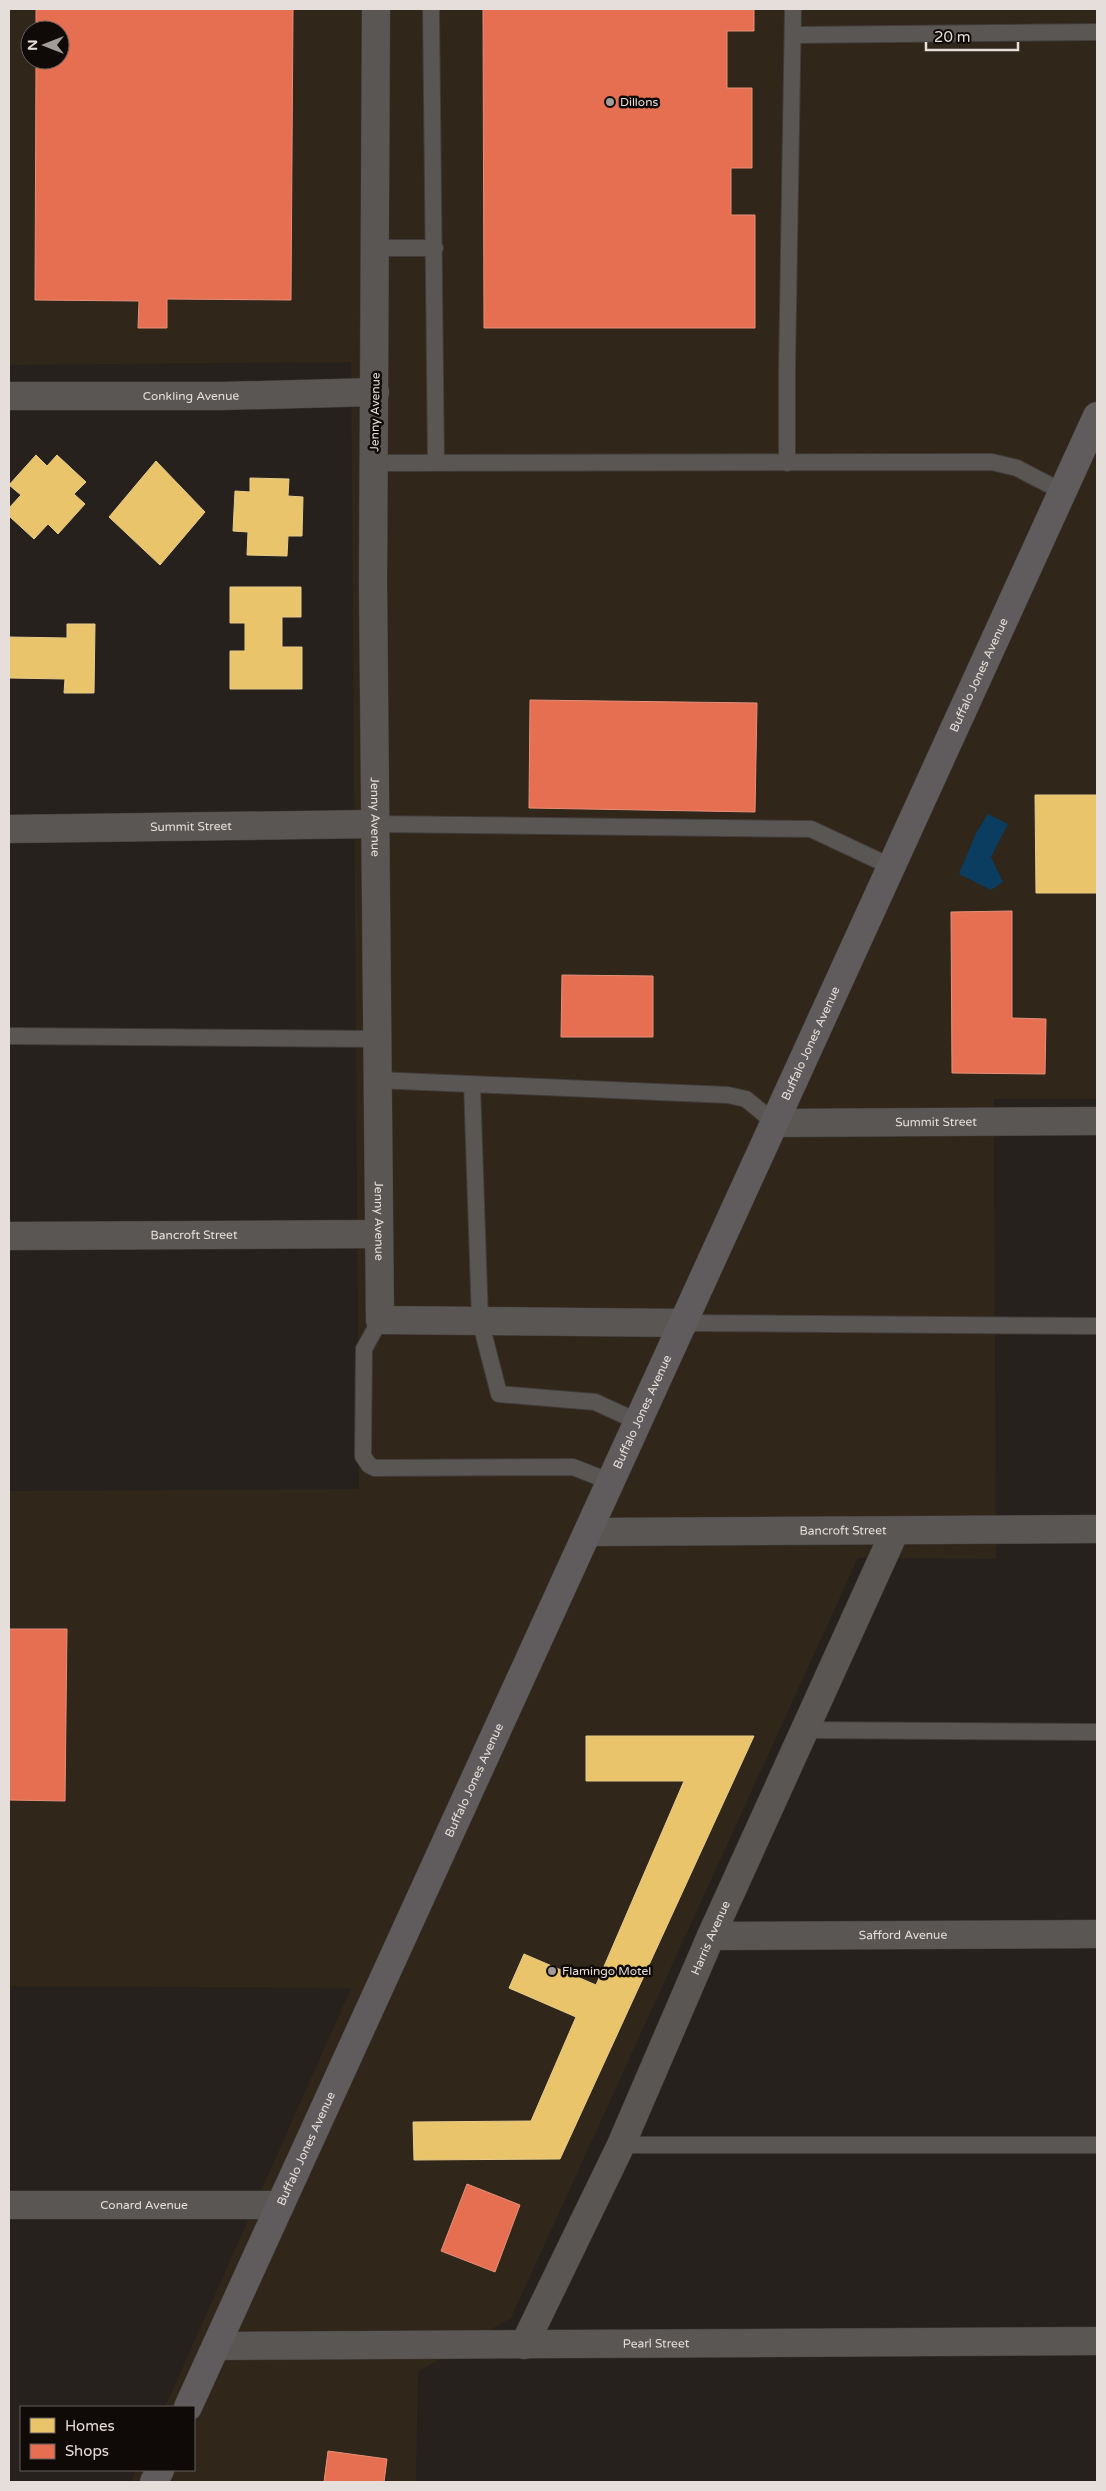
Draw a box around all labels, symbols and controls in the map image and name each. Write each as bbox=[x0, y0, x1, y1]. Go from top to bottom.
north arrow bbox=[20, 20, 70, 70]
scale bar bbox=[926, 20, 1018, 52]
text: 20 m bbox=[934, 28, 971, 46]
text: N bbox=[24, 39, 41, 51]
place label: Dillons bbox=[620, 95, 658, 109]
marker: Dillons bbox=[604, 96, 616, 108]
street label: Jenny Avenue bbox=[367, 372, 383, 452]
street label: Conkling Avenue bbox=[143, 389, 240, 403]
street label: Buffalo Jones Avenue bbox=[947, 616, 1011, 734]
street label: Jenny Avenue bbox=[368, 777, 383, 857]
street label: Summit Street bbox=[150, 819, 232, 834]
street label: Buffalo Jones Avenue bbox=[779, 984, 843, 1103]
street label: Summit Street bbox=[895, 1115, 977, 1129]
street label: Jenny Avenue bbox=[372, 1181, 386, 1261]
street label: Bancroft Street bbox=[150, 1228, 238, 1242]
street label: Buffalo Jones Avenue bbox=[610, 1352, 674, 1471]
street label: Bancroft Street bbox=[799, 1523, 887, 1538]
street label: Buffalo Jones Avenue bbox=[442, 1721, 506, 1839]
street label: Harris Avenue bbox=[688, 1898, 733, 1977]
street label: Safford Avenue bbox=[859, 1928, 947, 1942]
place label: Flamingo Motel bbox=[562, 1964, 651, 1978]
marker: Flamingo Motel bbox=[546, 1965, 558, 1977]
street label: Buffalo Jones Avenue bbox=[274, 2089, 338, 2208]
street label: Conard Avenue bbox=[100, 2198, 188, 2212]
street label: Pearl Street bbox=[623, 2336, 690, 2351]
legend bbox=[20, 2406, 195, 2471]
text: Homes bbox=[65, 2417, 115, 2435]
text: Shops bbox=[65, 2442, 109, 2460]

